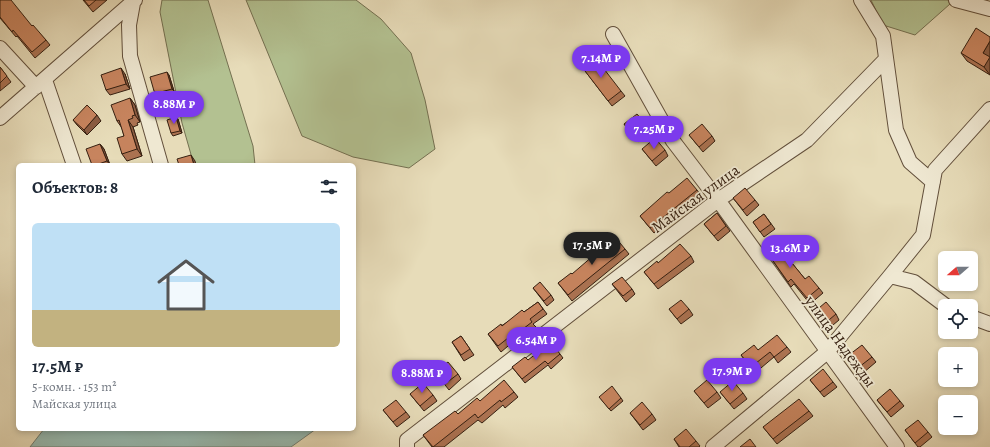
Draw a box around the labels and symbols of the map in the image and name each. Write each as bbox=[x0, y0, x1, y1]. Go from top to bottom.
pin: 7.14M ₽ bbox=[564, 45, 638, 79]
pin: 8.88M ₽ bbox=[137, 91, 211, 125]
pin: 7.25M ₽ bbox=[617, 116, 691, 150]
street label: Майская улица bbox=[647, 159, 745, 238]
pin: 17.5M ₽ bbox=[555, 232, 629, 266]
pin: 13.6M ₽ bbox=[753, 235, 827, 269]
north arrow bbox=[938, 251, 978, 291]
street label: улица Надежды bbox=[799, 290, 881, 392]
pin: 6.54M ₽ bbox=[499, 327, 573, 361]
pin: 17.9M ₽ bbox=[695, 358, 769, 392]
pin: 8.88M ₽ bbox=[385, 360, 459, 394]

